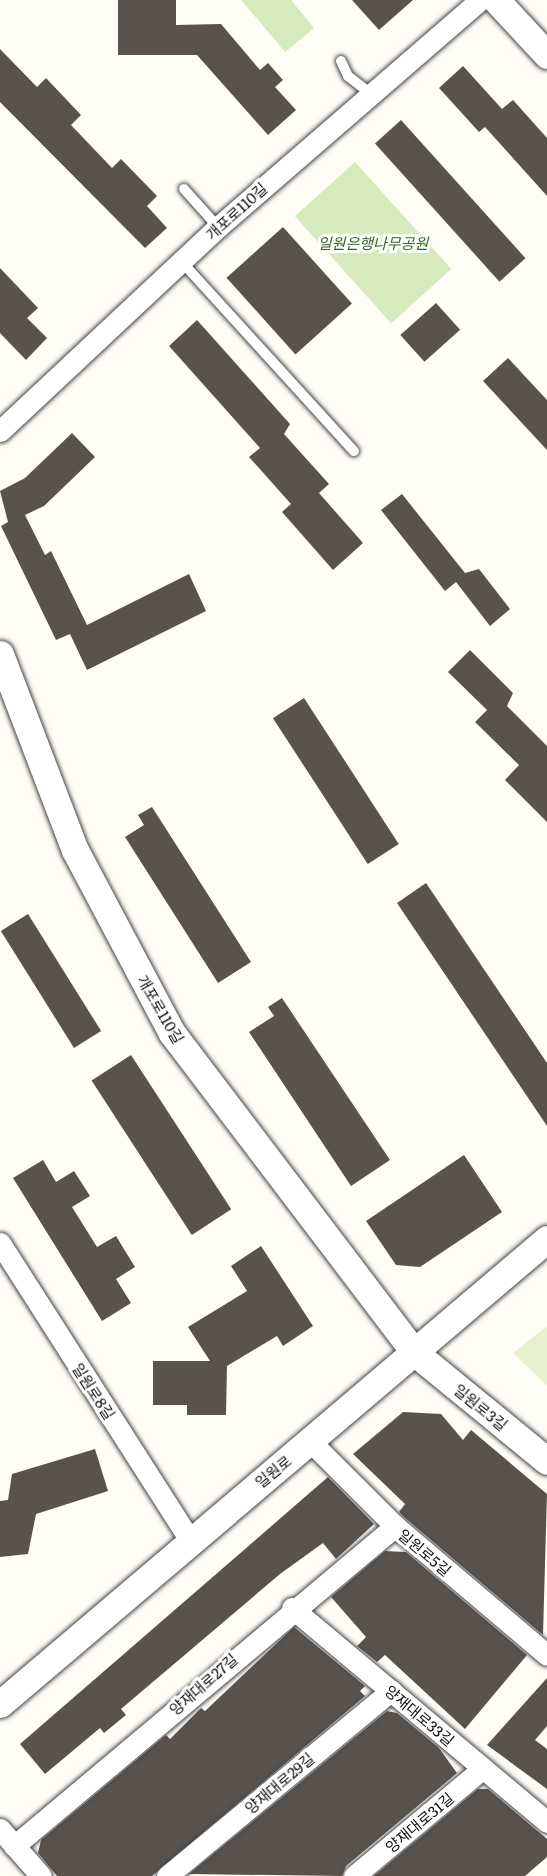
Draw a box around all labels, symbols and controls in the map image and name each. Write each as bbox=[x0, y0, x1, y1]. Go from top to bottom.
street label: 개포로110길 bbox=[202, 179, 270, 243]
park label: 일원은행나무공원 bbox=[318, 234, 428, 252]
street label: 개포로110길 bbox=[134, 972, 188, 1046]
street label: 일원로8길 bbox=[69, 1359, 119, 1423]
street label: 일원로3길 bbox=[451, 1380, 511, 1434]
street label: 일원로 bbox=[251, 1451, 295, 1491]
street label: 일원로5길 bbox=[395, 1525, 455, 1579]
street label: 양재대로27길 bbox=[165, 1650, 241, 1718]
street label: 양재대로33길 bbox=[382, 1681, 458, 1749]
street label: 양재대로29길 bbox=[241, 1749, 317, 1817]
street label: 양재대로31길 bbox=[381, 1788, 457, 1856]

